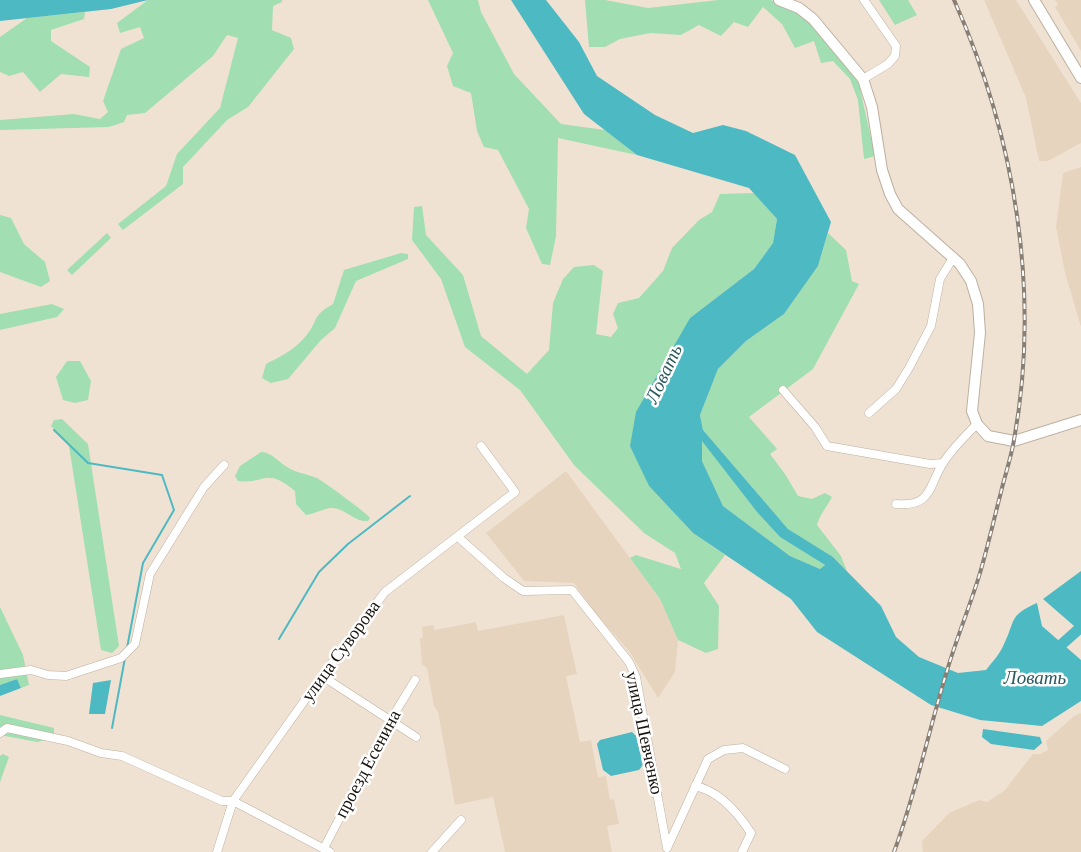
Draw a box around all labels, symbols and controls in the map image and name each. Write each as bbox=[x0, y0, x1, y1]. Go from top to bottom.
water label: Ловать bbox=[640, 341, 688, 407]
street label: улица Суворова bbox=[297, 596, 385, 706]
water label: Ловать bbox=[1004, 667, 1066, 689]
street label: улица Шевченко bbox=[620, 669, 668, 797]
street label: проезд Есенина bbox=[330, 706, 406, 822]

